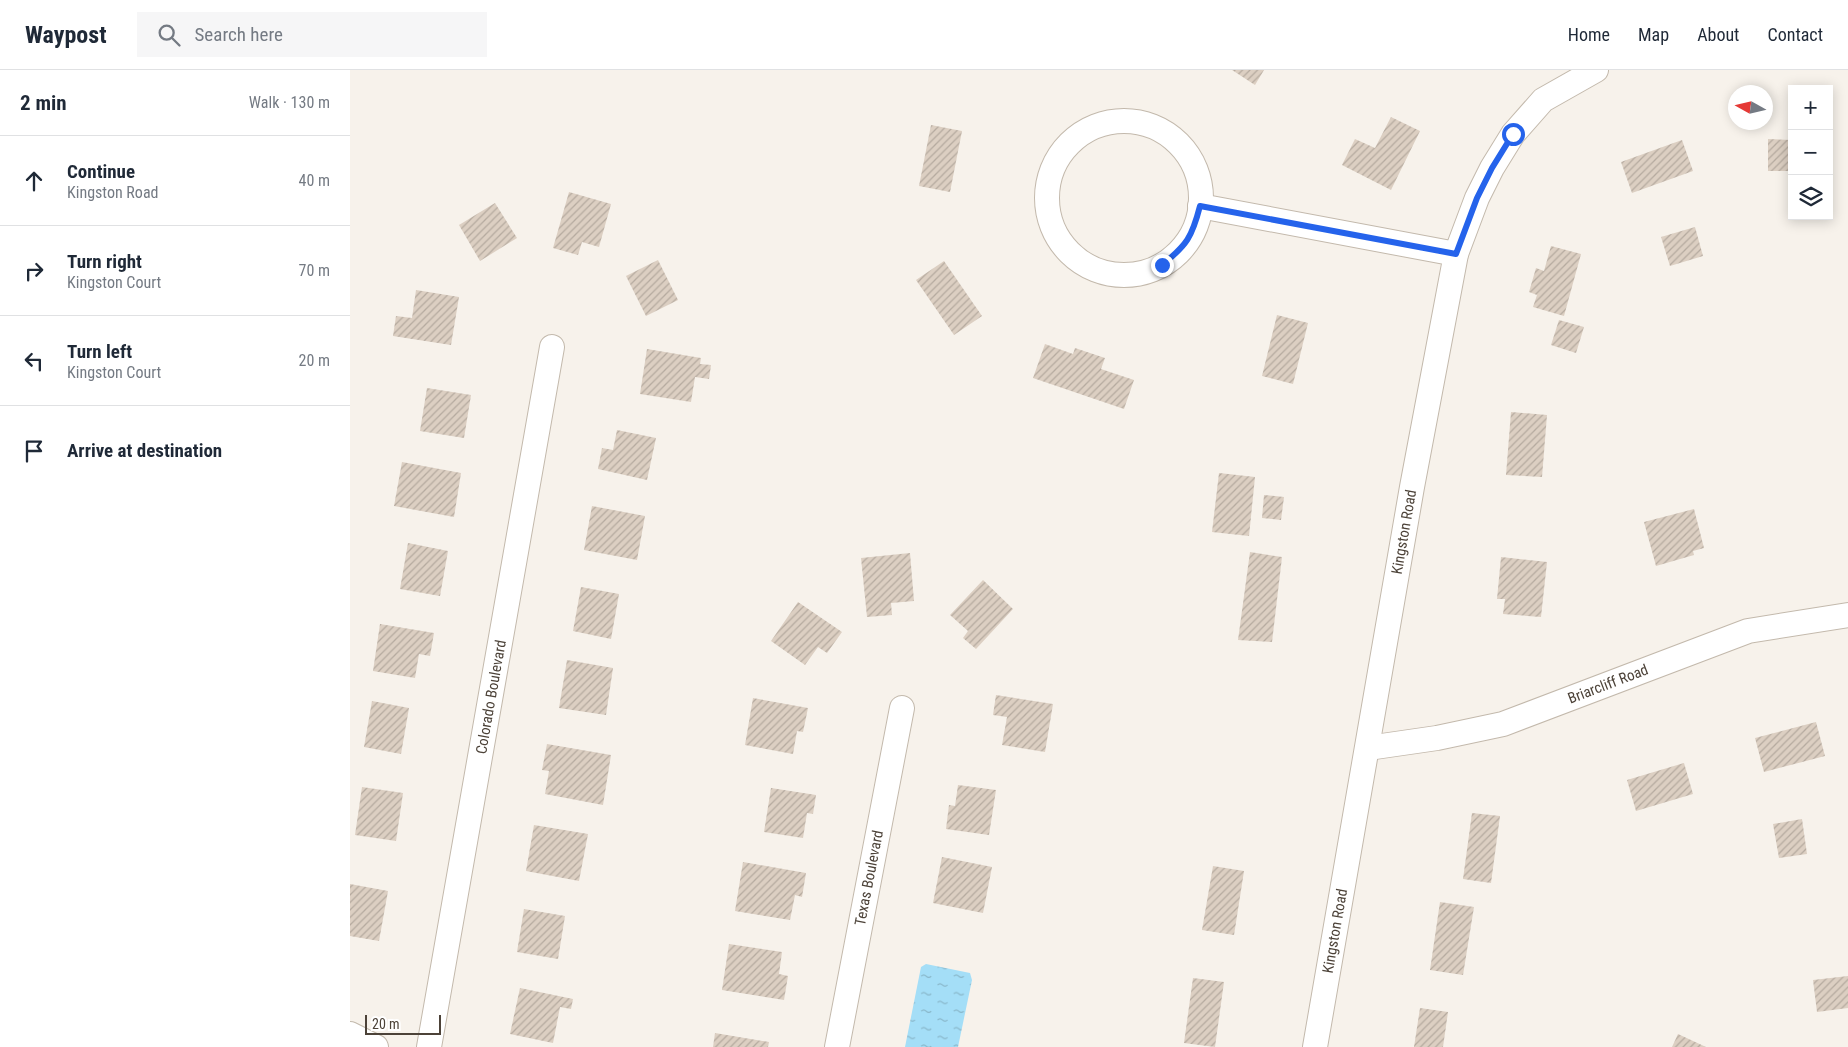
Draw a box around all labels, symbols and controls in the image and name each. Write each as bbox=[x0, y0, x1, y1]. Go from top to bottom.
search box bbox=[137, 12, 487, 57]
text: Waypost bbox=[25, 21, 107, 49]
icon: search bbox=[155, 21, 183, 49]
text: Search here bbox=[195, 23, 283, 46]
text: Home bbox=[1568, 24, 1610, 45]
text: Map bbox=[1638, 24, 1669, 45]
text: About bbox=[1697, 24, 1739, 45]
text: Contact bbox=[1767, 24, 1823, 45]
north arrow bbox=[1728, 85, 1773, 130]
map controls bbox=[1788, 85, 1833, 220]
button: + bbox=[1788, 85, 1833, 130]
text: 2 min bbox=[20, 91, 67, 115]
text: Walk · 130 m bbox=[249, 93, 330, 112]
route start bbox=[1502, 123, 1525, 146]
button: − bbox=[1788, 130, 1833, 175]
text: Continue bbox=[67, 160, 135, 183]
icon: ahead bbox=[20, 167, 48, 195]
text: 40 m bbox=[298, 171, 330, 190]
button: layers bbox=[1788, 175, 1833, 220]
text: Kingston Road bbox=[67, 183, 159, 202]
text: Turn right bbox=[67, 250, 142, 273]
route end bbox=[1151, 254, 1174, 277]
icon: right bbox=[20, 257, 48, 285]
text: 70 m bbox=[298, 261, 330, 280]
text: Kingston Court bbox=[67, 273, 161, 292]
text: Turn left bbox=[67, 340, 132, 363]
icon: left bbox=[20, 347, 48, 375]
text: 20 m bbox=[298, 351, 330, 370]
text: Kingston Court bbox=[67, 363, 161, 382]
icon: arrive bbox=[20, 437, 48, 465]
text: Arrive at destination bbox=[67, 439, 222, 462]
street label: Kingston Road bbox=[1388, 488, 1420, 576]
street label: Colorado Boulevard bbox=[472, 639, 510, 755]
street label: Briarcliff Road bbox=[1565, 660, 1651, 708]
street label: Texas Boulevard bbox=[851, 829, 887, 927]
street label: Kingston Road bbox=[1319, 887, 1351, 975]
scale bar bbox=[365, 1012, 441, 1035]
text: 20 m bbox=[372, 1016, 400, 1032]

